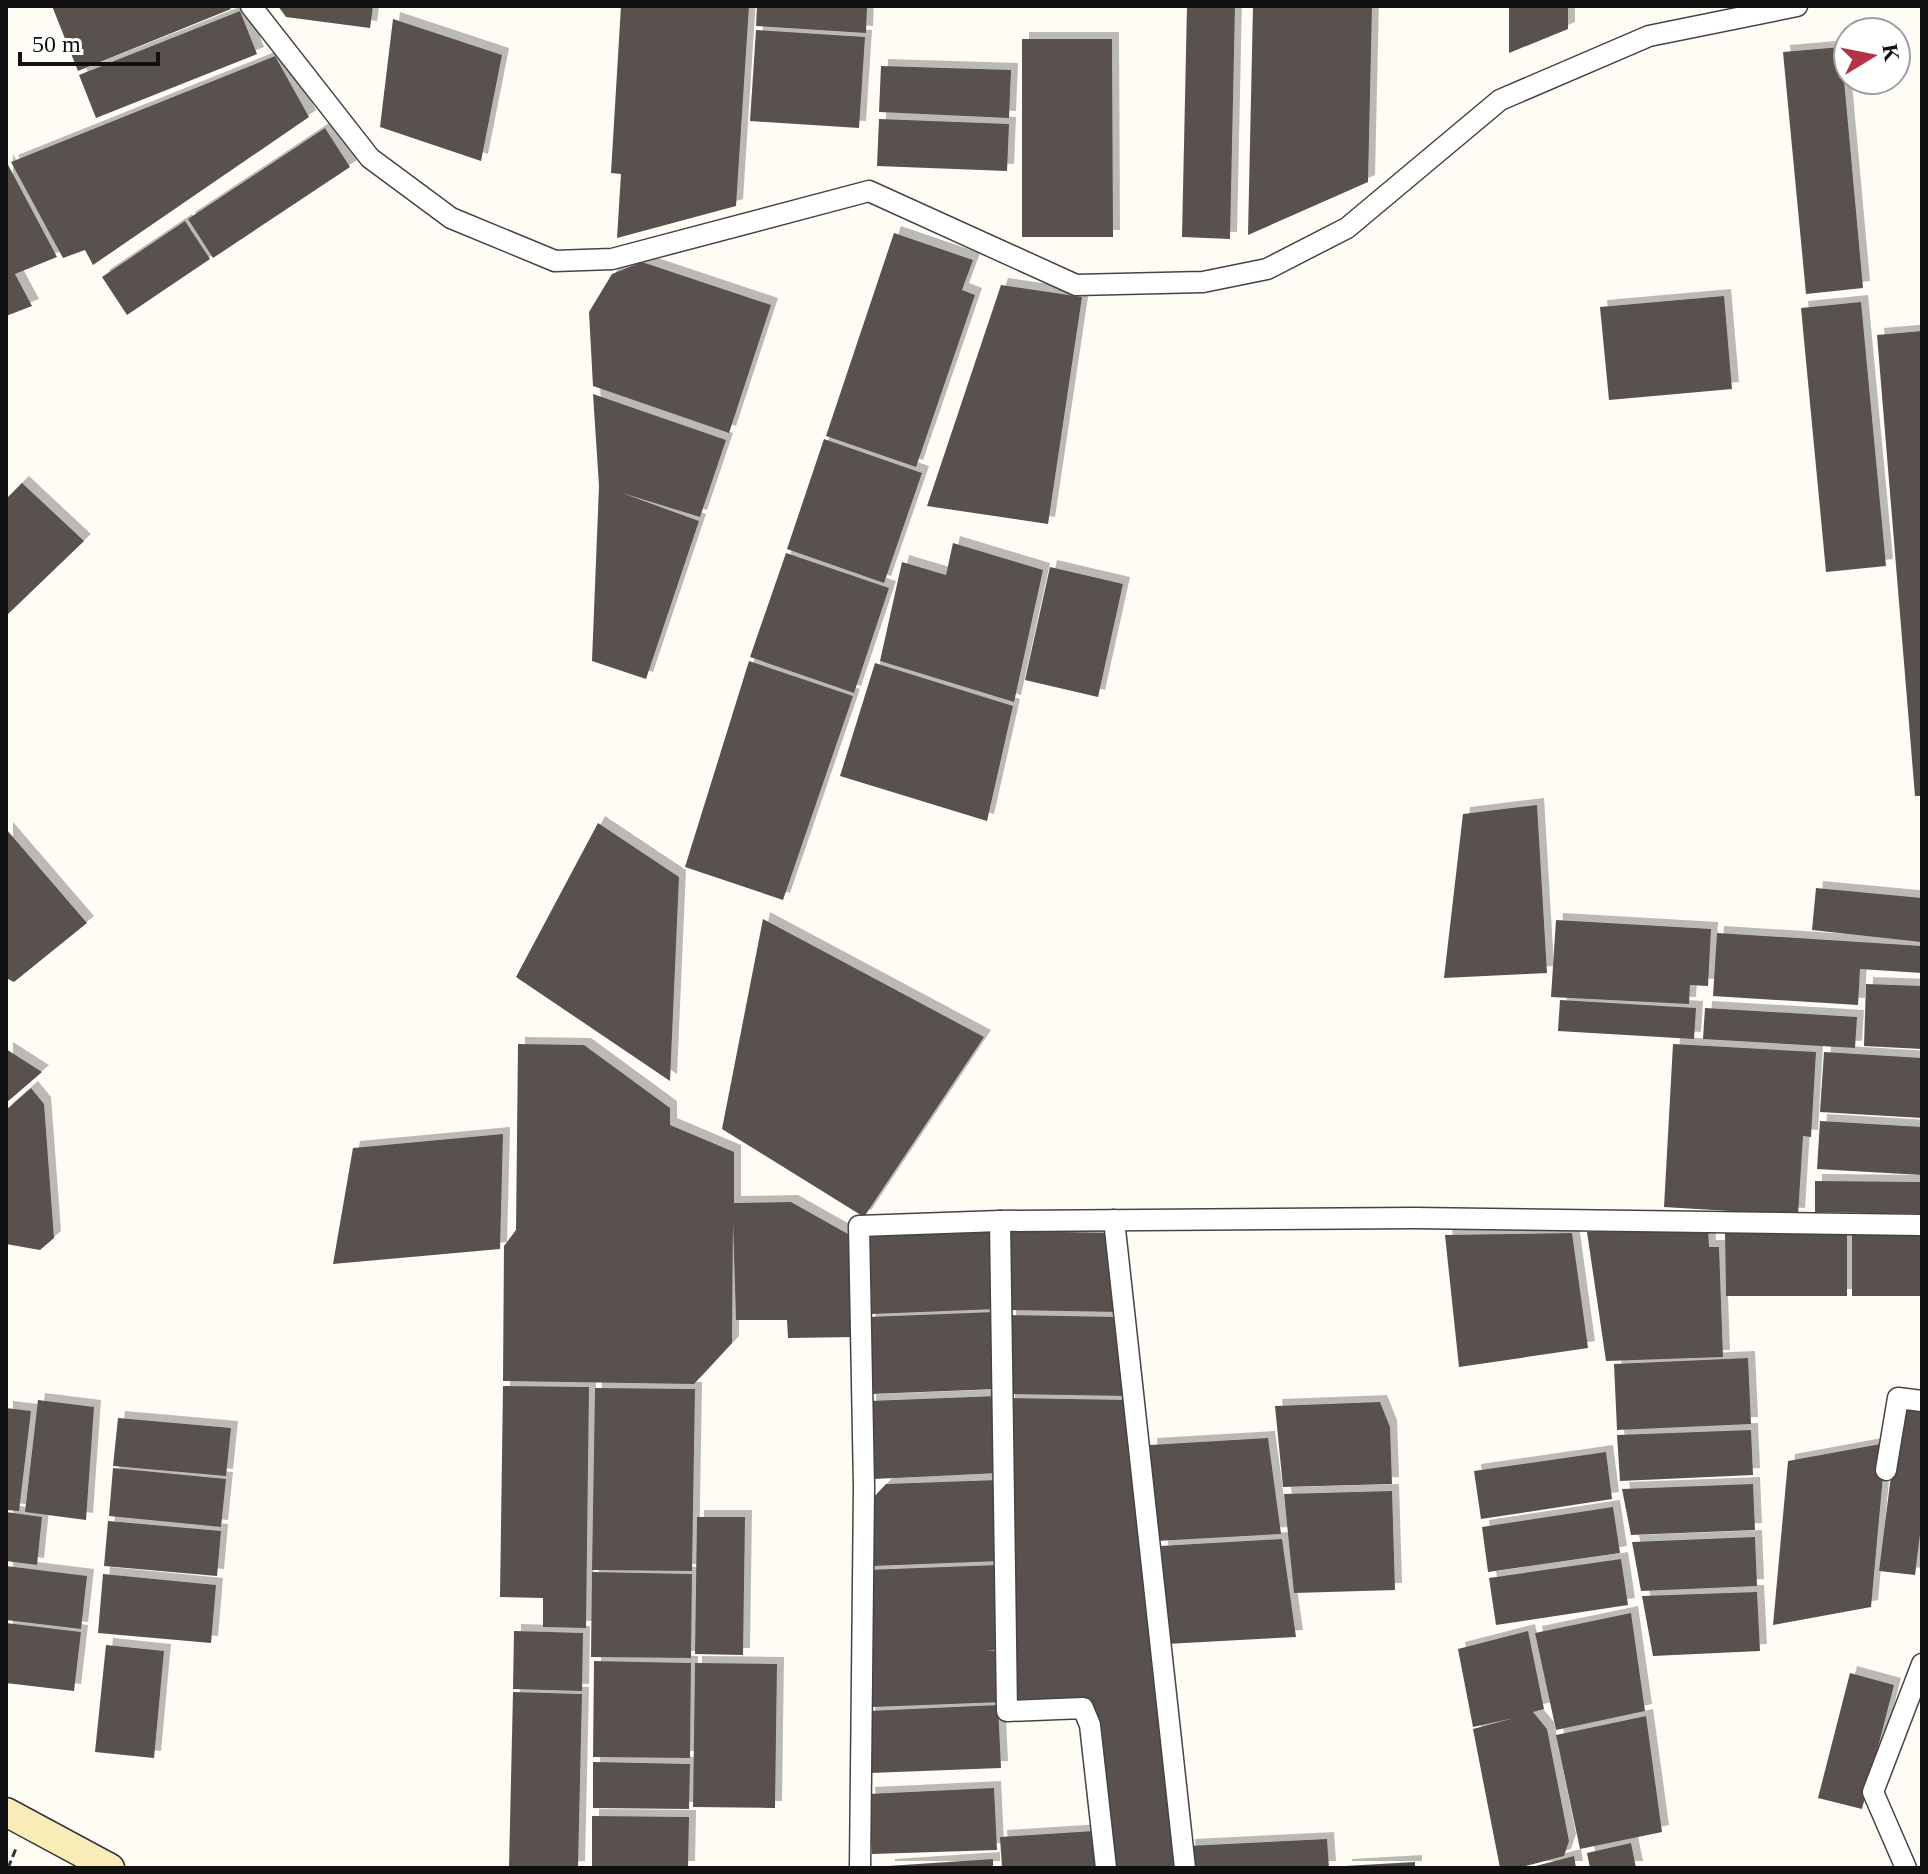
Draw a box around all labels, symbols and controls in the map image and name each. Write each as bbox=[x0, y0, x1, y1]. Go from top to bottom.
scale bar bbox=[20, 16, 158, 66]
north arrow bbox=[1832, 16, 1912, 96]
text: 50 m bbox=[32, 31, 81, 57]
text: K bbox=[1877, 42, 1905, 63]

